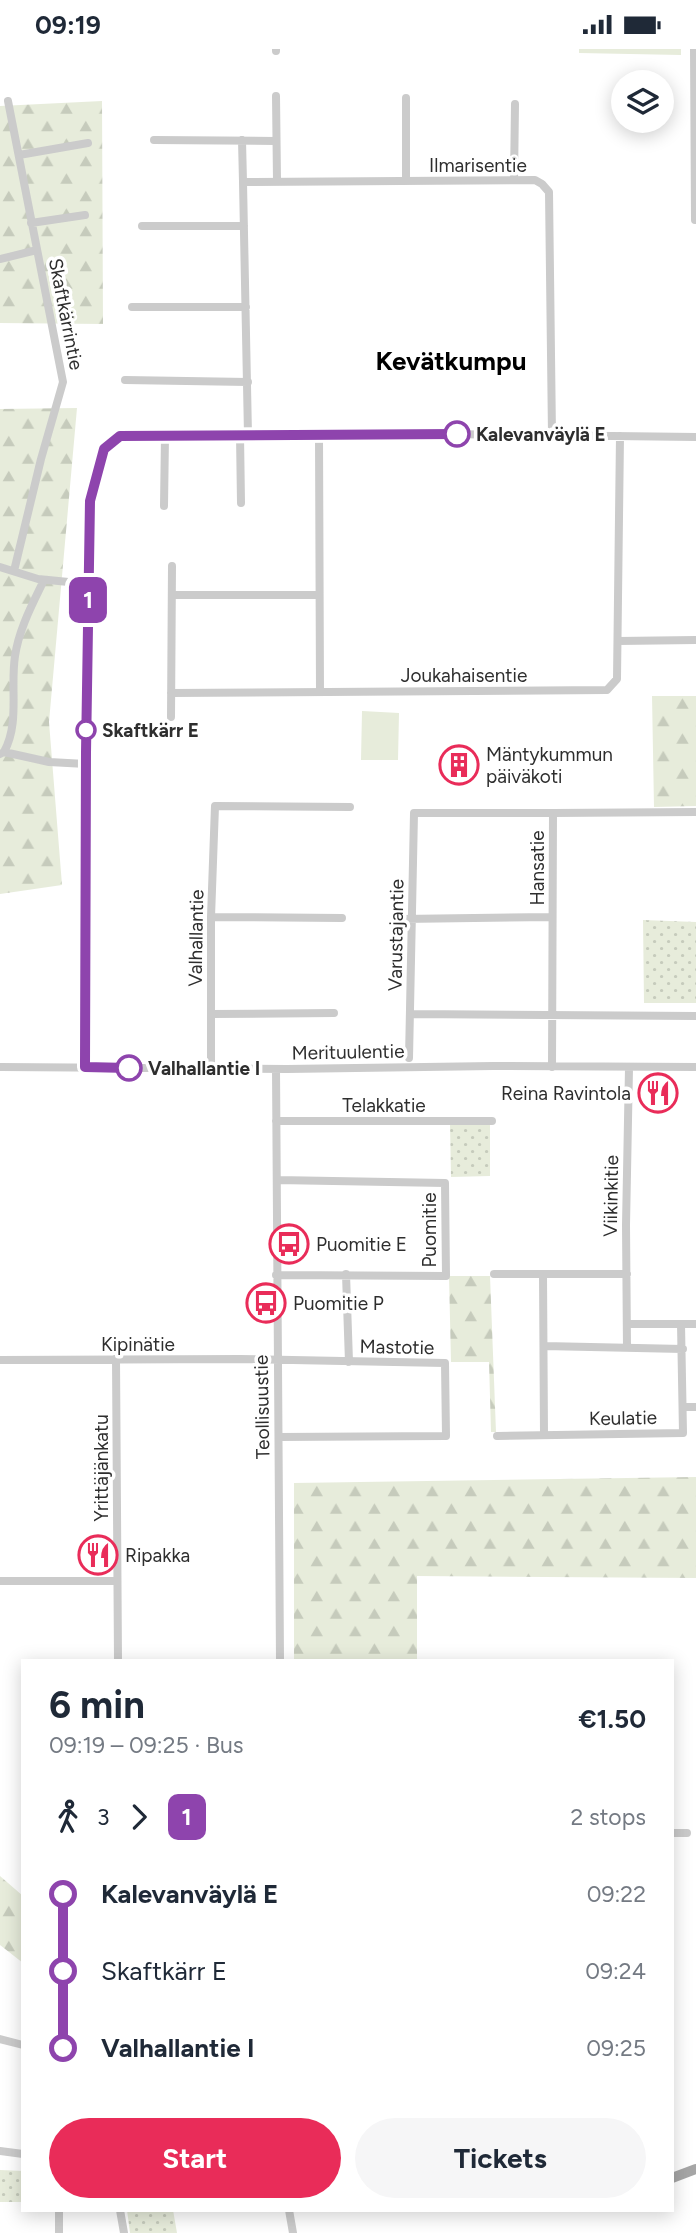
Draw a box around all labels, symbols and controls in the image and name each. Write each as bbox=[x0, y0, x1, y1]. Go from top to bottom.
text: 09:19 bbox=[35, 9, 101, 41]
map controls bbox=[611, 70, 674, 133]
button: layers bbox=[611, 70, 674, 133]
street label: Ilmarisentie bbox=[429, 154, 527, 177]
street label: Skaftkärrintie bbox=[44, 256, 88, 372]
district label: Kevätkumpu bbox=[376, 345, 526, 377]
marker: Kalevanväylä E bbox=[444, 421, 470, 447]
place label: Kalevanväylä E bbox=[476, 423, 606, 446]
line badge: 1 bbox=[65, 577, 111, 623]
text: 1 bbox=[83, 585, 93, 614]
street label: Joukahaisentie bbox=[401, 664, 527, 687]
place label: Skaftkärr E bbox=[102, 719, 199, 742]
marker: Skaftkärr E bbox=[76, 720, 96, 740]
place label: Mäntykummun päiväkoti bbox=[486, 743, 613, 788]
building icon: Mäntykummun päiväkoti bbox=[438, 744, 480, 786]
street label: Hansatie bbox=[526, 830, 549, 906]
street label: Varustajantie bbox=[384, 879, 408, 991]
street label: Valhallantie bbox=[184, 889, 208, 987]
street label: Merituulentie bbox=[291, 1040, 405, 1064]
marker: Valhallantie I bbox=[116, 1055, 142, 1081]
place label: Valhallantie I bbox=[148, 1057, 260, 1080]
restaurant icon: Reina Ravintola bbox=[637, 1072, 679, 1114]
place label: Reina Ravintola bbox=[501, 1082, 631, 1105]
street label: Telakkatie bbox=[342, 1094, 426, 1117]
street label: Viikinkitie bbox=[599, 1155, 623, 1237]
street label: Puomitie bbox=[418, 1192, 441, 1268]
bus stop icon: Puomitie E bbox=[268, 1223, 310, 1265]
place label: Puomitie E bbox=[316, 1233, 407, 1256]
bus stop icon: Puomitie P bbox=[245, 1282, 287, 1324]
place label: Puomitie P bbox=[293, 1292, 384, 1315]
street label: Kipinätie bbox=[101, 1333, 175, 1356]
street label: Mastotie bbox=[359, 1335, 435, 1359]
street label: Teollisuustie bbox=[250, 1355, 274, 1459]
street label: Keulatie bbox=[589, 1406, 657, 1430]
street label: Yrittäjänkatu bbox=[90, 1414, 113, 1522]
restaurant icon: Ripakka bbox=[77, 1534, 119, 1576]
place label: Ripakka bbox=[125, 1544, 190, 1567]
text: 6 min bbox=[49, 1682, 145, 1728]
text: €1.50 bbox=[579, 1703, 646, 1735]
text: 09:19 – 09:25 · Bus bbox=[49, 1731, 244, 1759]
icon: walk bbox=[49, 1798, 87, 1836]
icon: forward bbox=[120, 1798, 158, 1836]
text: 1 bbox=[182, 1802, 192, 1831]
text: 3 bbox=[97, 1803, 110, 1831]
text: 2 stops bbox=[570, 1803, 646, 1831]
text: Kalevanväylä E bbox=[101, 1878, 278, 1910]
text: 09:22 bbox=[587, 1880, 646, 1908]
text: Skaftkärr E bbox=[101, 1955, 227, 1987]
text: 09:24 bbox=[585, 1957, 646, 1985]
text: Valhallantie I bbox=[101, 2032, 254, 2064]
text: 09:25 bbox=[586, 2034, 646, 2062]
button: Start bbox=[49, 2118, 341, 2198]
button: Tickets bbox=[355, 2118, 646, 2198]

